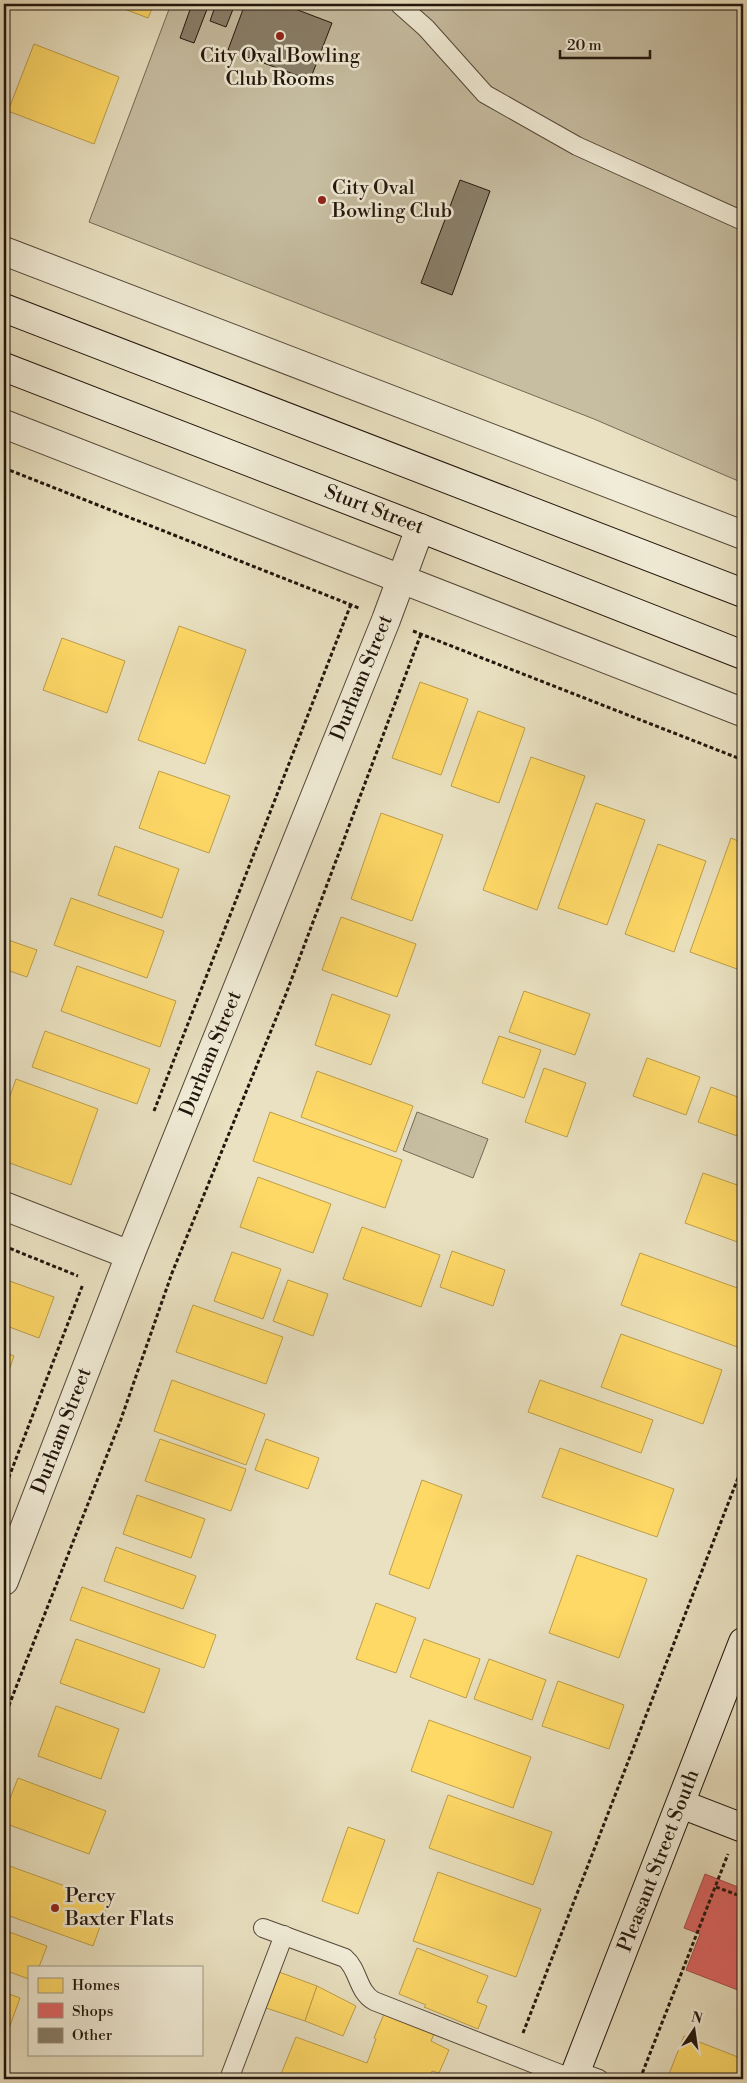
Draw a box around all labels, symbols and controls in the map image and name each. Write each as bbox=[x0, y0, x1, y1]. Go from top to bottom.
scale bar bbox=[560, 28, 650, 60]
marker: City Oval Bowling Club Rooms bbox=[274, 30, 286, 42]
text: 20 m bbox=[567, 36, 602, 55]
place label: City Oval Bowling Club Rooms bbox=[200, 44, 361, 92]
place label: City Oval Bowling Club bbox=[331, 176, 452, 224]
marker: City Oval Bowling Club bbox=[316, 194, 328, 206]
street label: Sturt Street bbox=[321, 480, 427, 540]
street label: Durham Street bbox=[325, 612, 399, 744]
street label: Durham Street bbox=[174, 988, 248, 1120]
street label: Durham Street bbox=[26, 1364, 98, 1498]
street label: Pleasant Street South bbox=[613, 1766, 705, 1956]
place label: Percy Baxter Flats bbox=[64, 1884, 174, 1932]
marker: Percy Baxter Flats bbox=[49, 1902, 61, 1914]
legend bbox=[28, 1966, 202, 2056]
text: Homes bbox=[72, 1976, 120, 1995]
text: Shops bbox=[72, 2002, 113, 2021]
north arrow bbox=[670, 2006, 720, 2056]
text: N bbox=[689, 2008, 704, 2028]
text: Other bbox=[72, 2026, 113, 2045]

